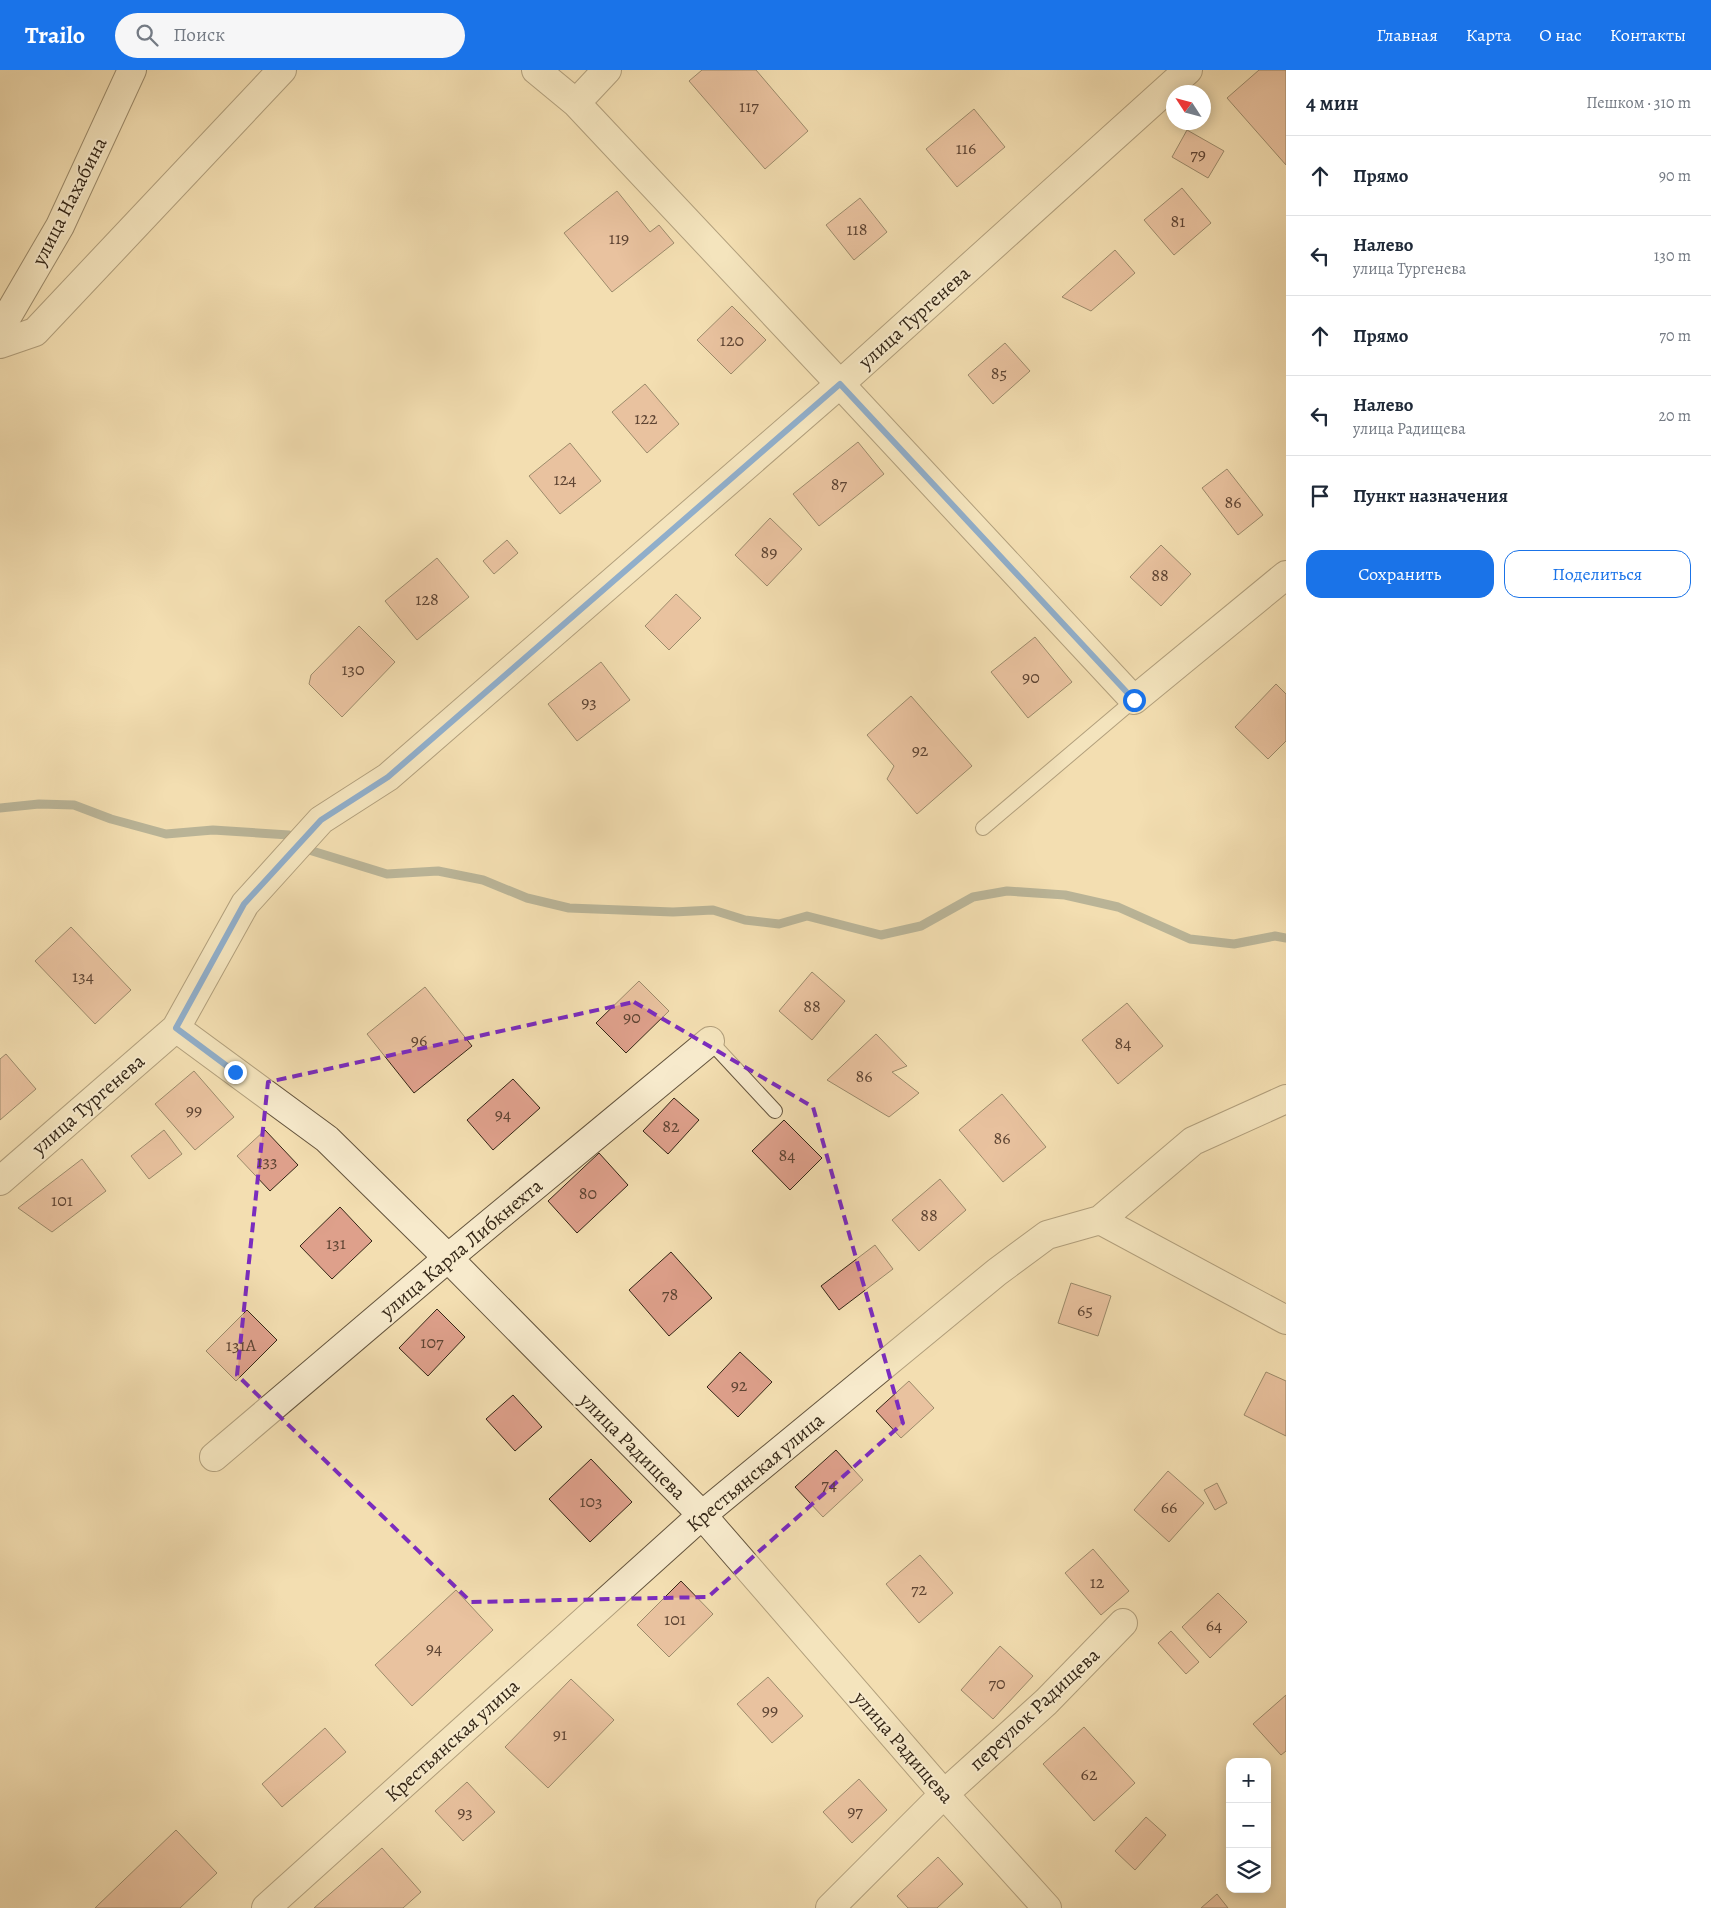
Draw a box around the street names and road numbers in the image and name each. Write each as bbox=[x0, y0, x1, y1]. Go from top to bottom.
street label: улица Нахабина bbox=[25, 132, 114, 271]
street label: улица Тургенева bbox=[852, 259, 977, 375]
street label: улица Тургенева bbox=[25, 1047, 151, 1162]
street label: улица Карла Либкнехта bbox=[374, 1172, 549, 1325]
street label: улица Радищева bbox=[573, 1386, 692, 1506]
street label: Крестьянская улица bbox=[681, 1406, 831, 1538]
street label: переулок Радищева bbox=[963, 1641, 1106, 1777]
street label: Крестьянская улица bbox=[379, 1672, 526, 1808]
street label: улица Радищева bbox=[847, 1685, 960, 1810]

